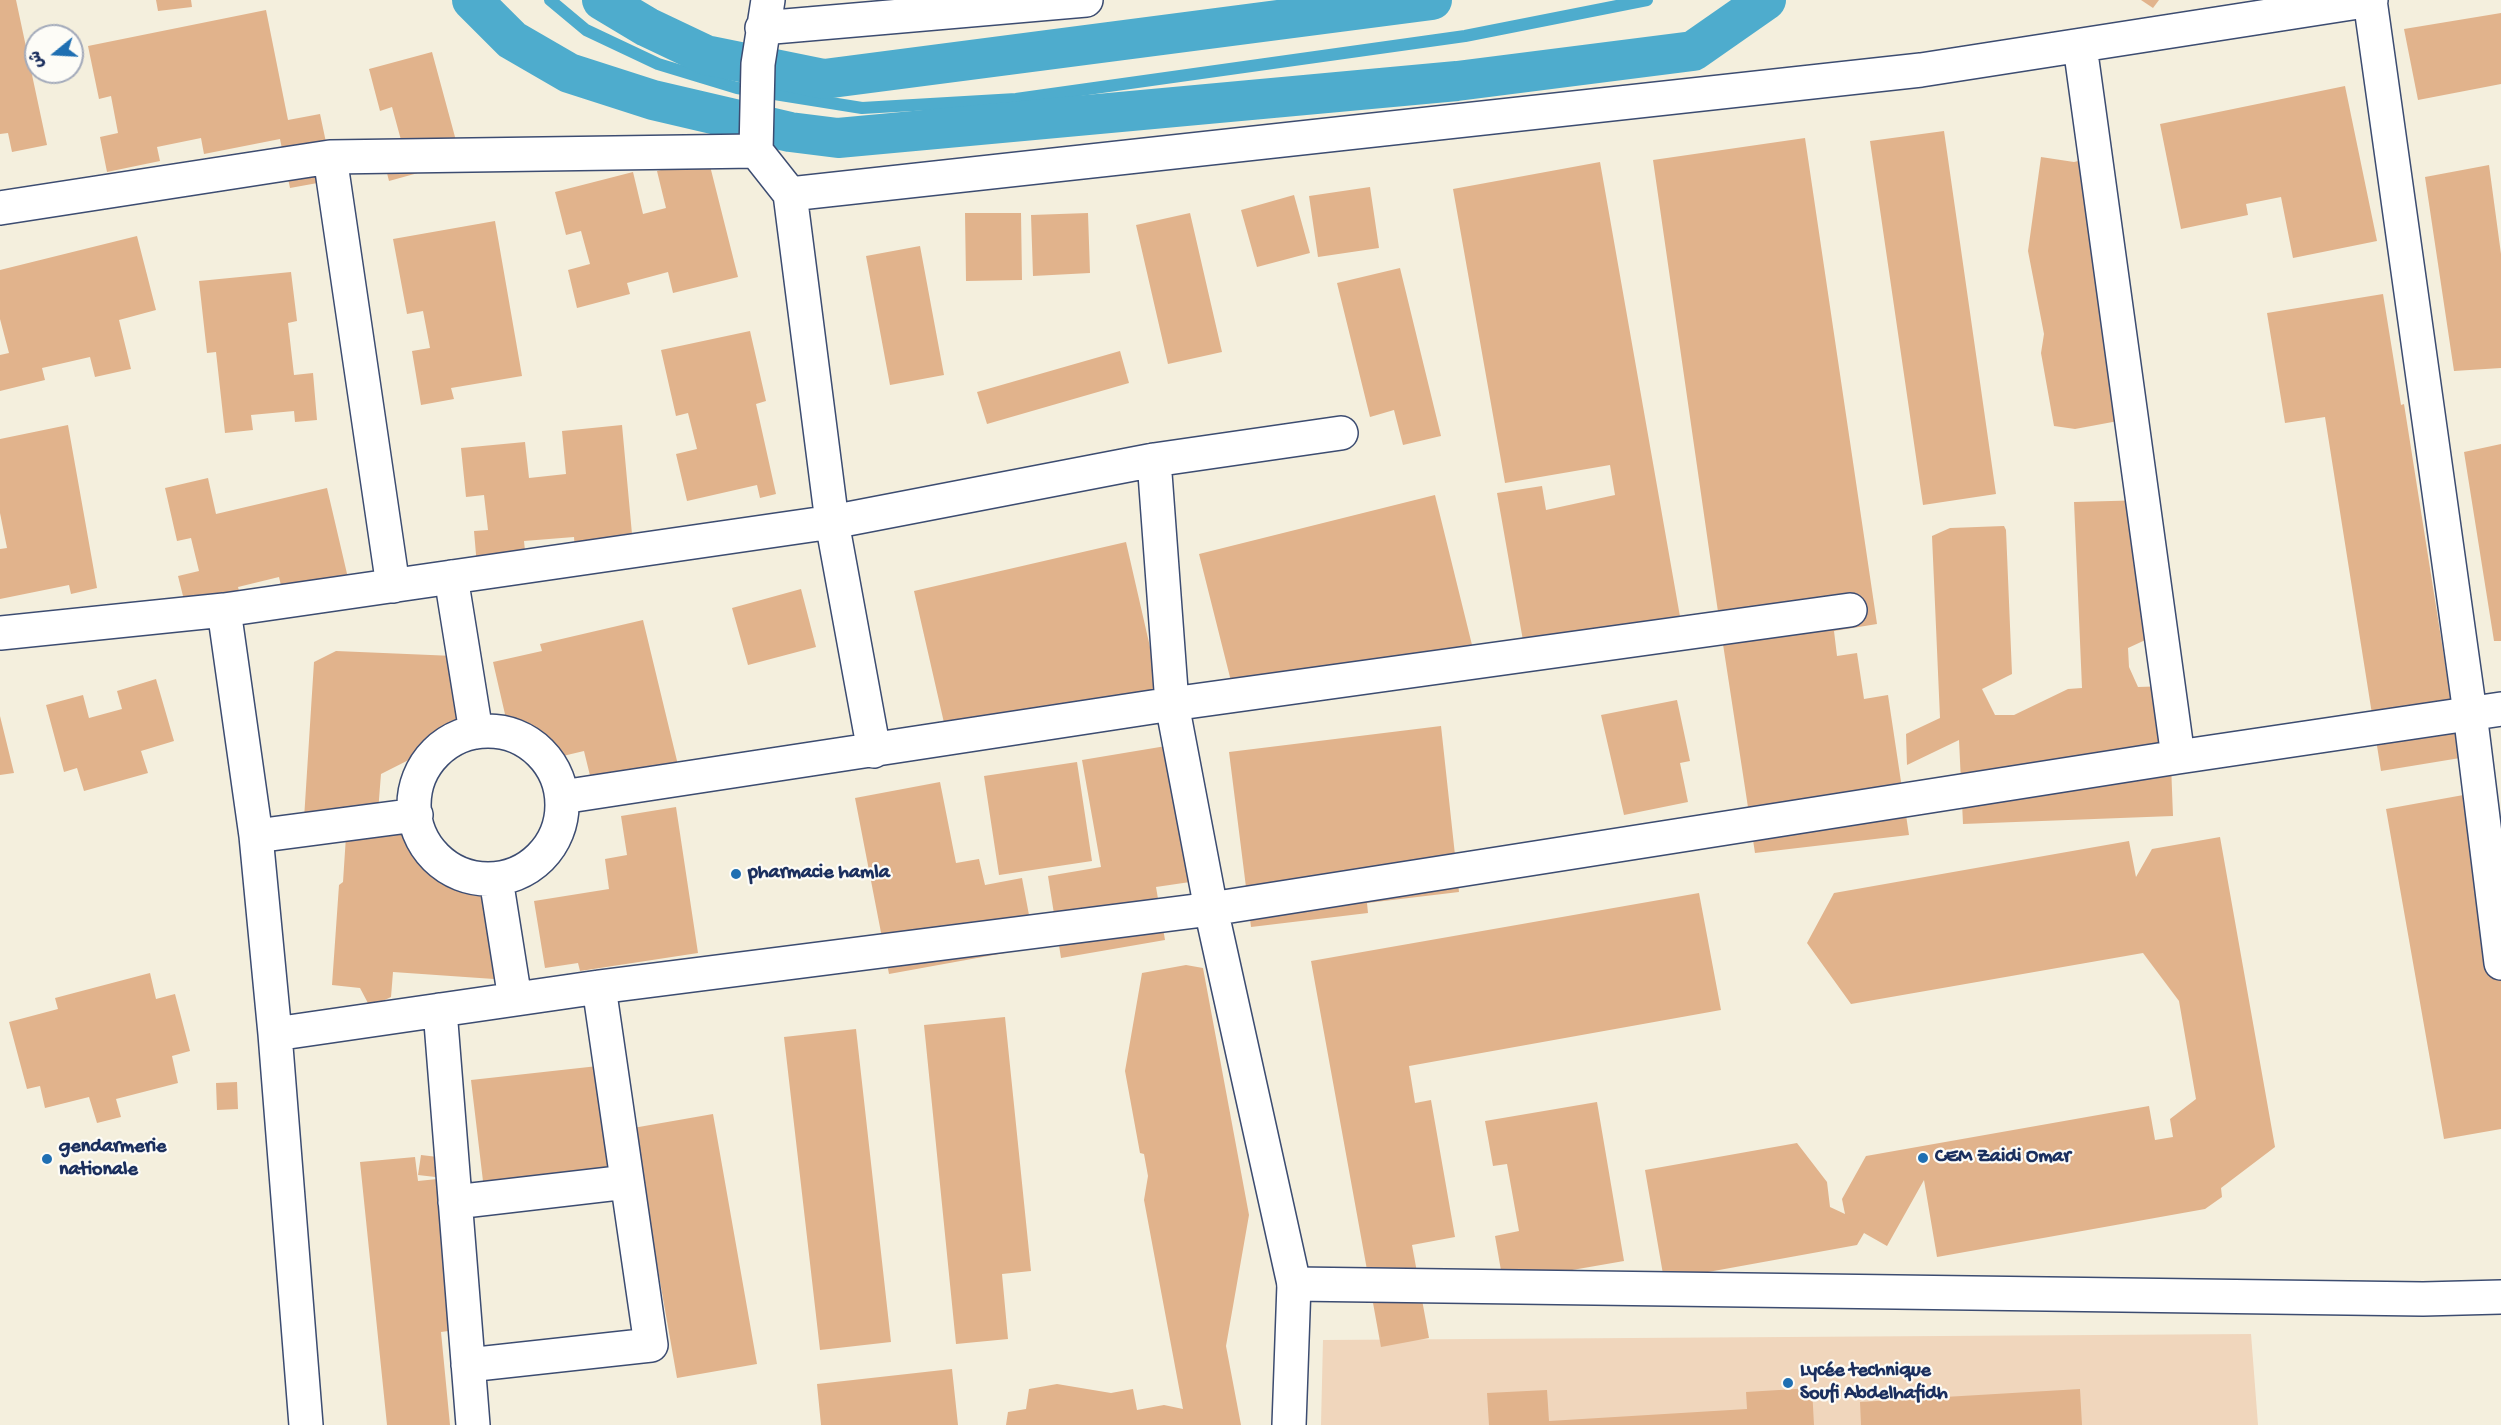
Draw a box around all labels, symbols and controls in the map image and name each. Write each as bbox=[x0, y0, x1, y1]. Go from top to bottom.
north arrow bbox=[24, 24, 84, 84]
text: ش bbox=[27, 48, 50, 70]
place label: pharmacie hamla bbox=[748, 862, 890, 886]
marker: pharmacie hamla bbox=[729, 867, 743, 881]
place label: gendarmerie nationale bbox=[59, 1136, 166, 1183]
place label: CEM Zaidi Omar bbox=[1935, 1146, 2071, 1170]
marker: CEM Zaidi Omar bbox=[1916, 1151, 1930, 1165]
marker: gendarmerie nationale bbox=[40, 1152, 54, 1166]
place label: Lycée technique Soufi Abdelhafidh bbox=[1800, 1360, 1948, 1407]
marker: Lycée technique Soufi Abdelhafidh bbox=[1781, 1376, 1795, 1390]

